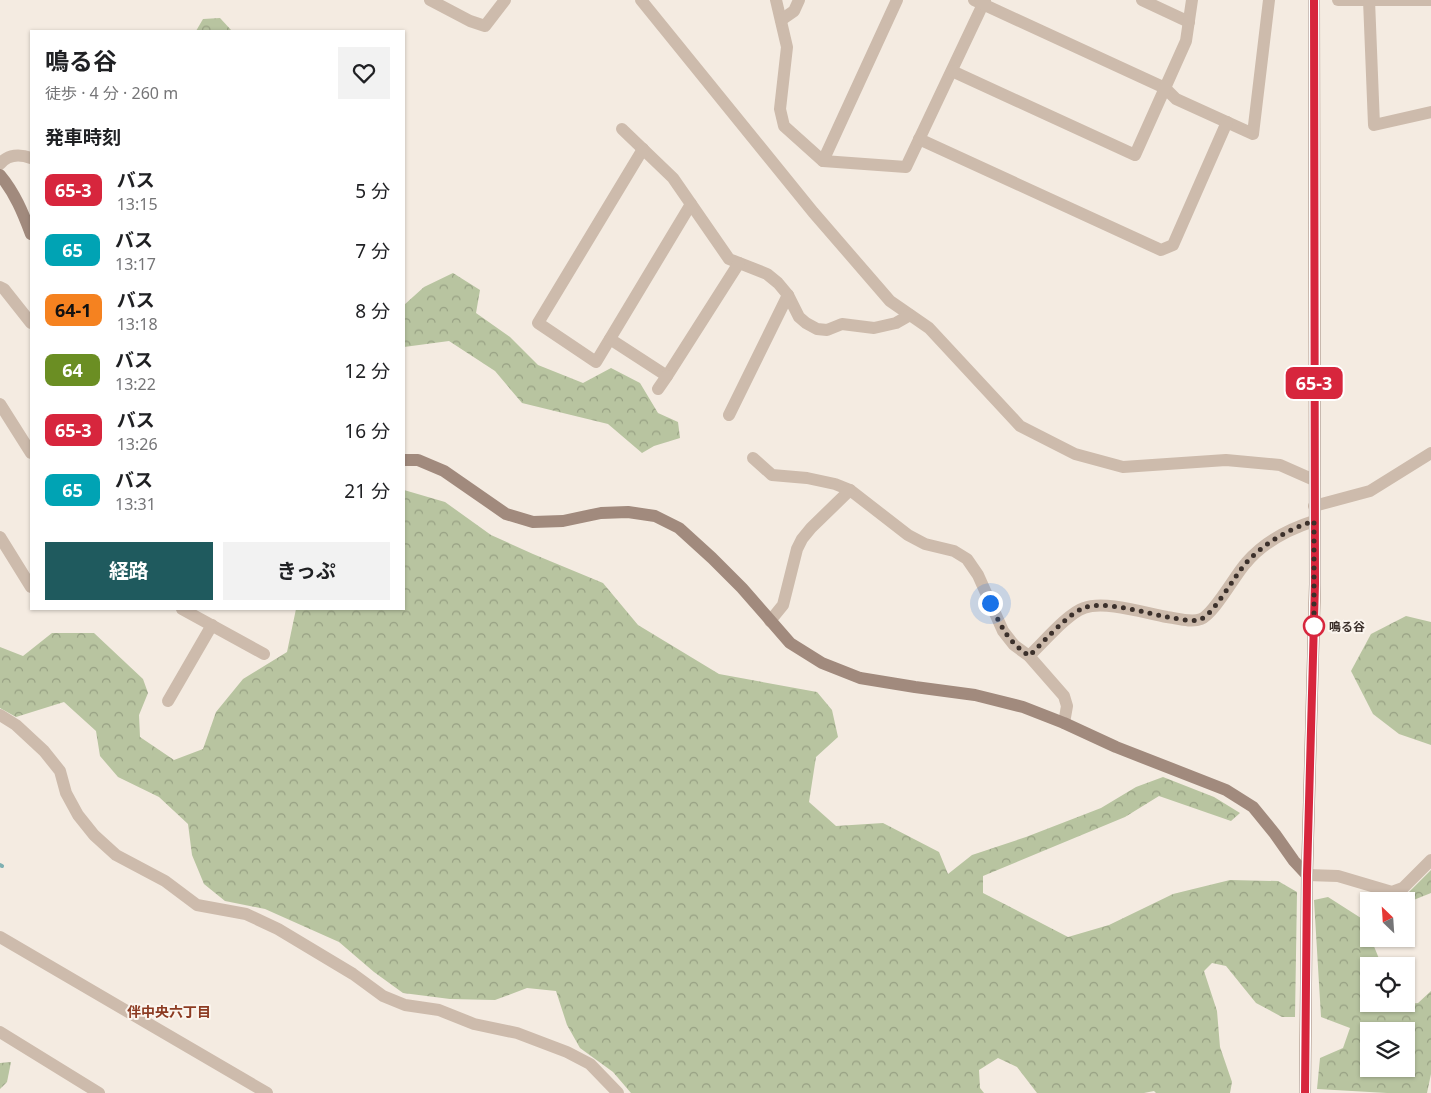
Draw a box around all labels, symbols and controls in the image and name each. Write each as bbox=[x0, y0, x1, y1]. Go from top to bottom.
text: 鳴る谷 bbox=[45, 44, 117, 77]
button: heart bbox=[338, 47, 390, 99]
text: 徒歩 · 4 分 · 260 m bbox=[45, 82, 178, 104]
text: 発車時刻 bbox=[45, 124, 121, 150]
text: バス bbox=[117, 167, 155, 193]
text: 65-3 bbox=[55, 178, 92, 202]
text: 5 分 bbox=[355, 178, 390, 204]
text: 13:15 bbox=[117, 193, 158, 215]
text: バス bbox=[115, 227, 153, 253]
text: 65 bbox=[62, 238, 83, 262]
text: 7 分 bbox=[355, 238, 390, 264]
text: 13:17 bbox=[115, 253, 156, 275]
text: バス bbox=[117, 287, 155, 313]
text: 64-1 bbox=[55, 298, 92, 322]
text: 8 分 bbox=[355, 298, 390, 324]
text: 13:18 bbox=[117, 313, 158, 335]
text: バス bbox=[115, 347, 153, 373]
text: 64 bbox=[62, 358, 83, 382]
text: 12 分 bbox=[344, 358, 390, 384]
line badge: 65-3 bbox=[1279, 367, 1349, 399]
text: 65-3 bbox=[1296, 371, 1332, 395]
text: 13:22 bbox=[115, 373, 156, 395]
text: バス bbox=[117, 407, 155, 433]
text: 65-3 bbox=[55, 418, 92, 442]
text: 16 分 bbox=[344, 418, 390, 444]
text: 13:26 bbox=[117, 433, 158, 455]
text: バス bbox=[115, 467, 153, 493]
text: 65 bbox=[62, 478, 83, 502]
text: 21 分 bbox=[344, 478, 390, 504]
text: 13:31 bbox=[115, 493, 156, 515]
button: 経路 bbox=[45, 542, 213, 600]
button: きっぷ bbox=[223, 542, 390, 600]
your location bbox=[978, 591, 1003, 616]
marker: 鳴る谷 bbox=[1303, 615, 1325, 637]
place label: 鳴る谷 bbox=[1329, 618, 1365, 635]
north arrow bbox=[1360, 892, 1415, 948]
map controls bbox=[1360, 892, 1415, 1077]
button: locate bbox=[1360, 957, 1415, 1012]
district label: 伴中央六丁目 bbox=[127, 1002, 211, 1021]
button: layers bbox=[1360, 1022, 1415, 1077]

